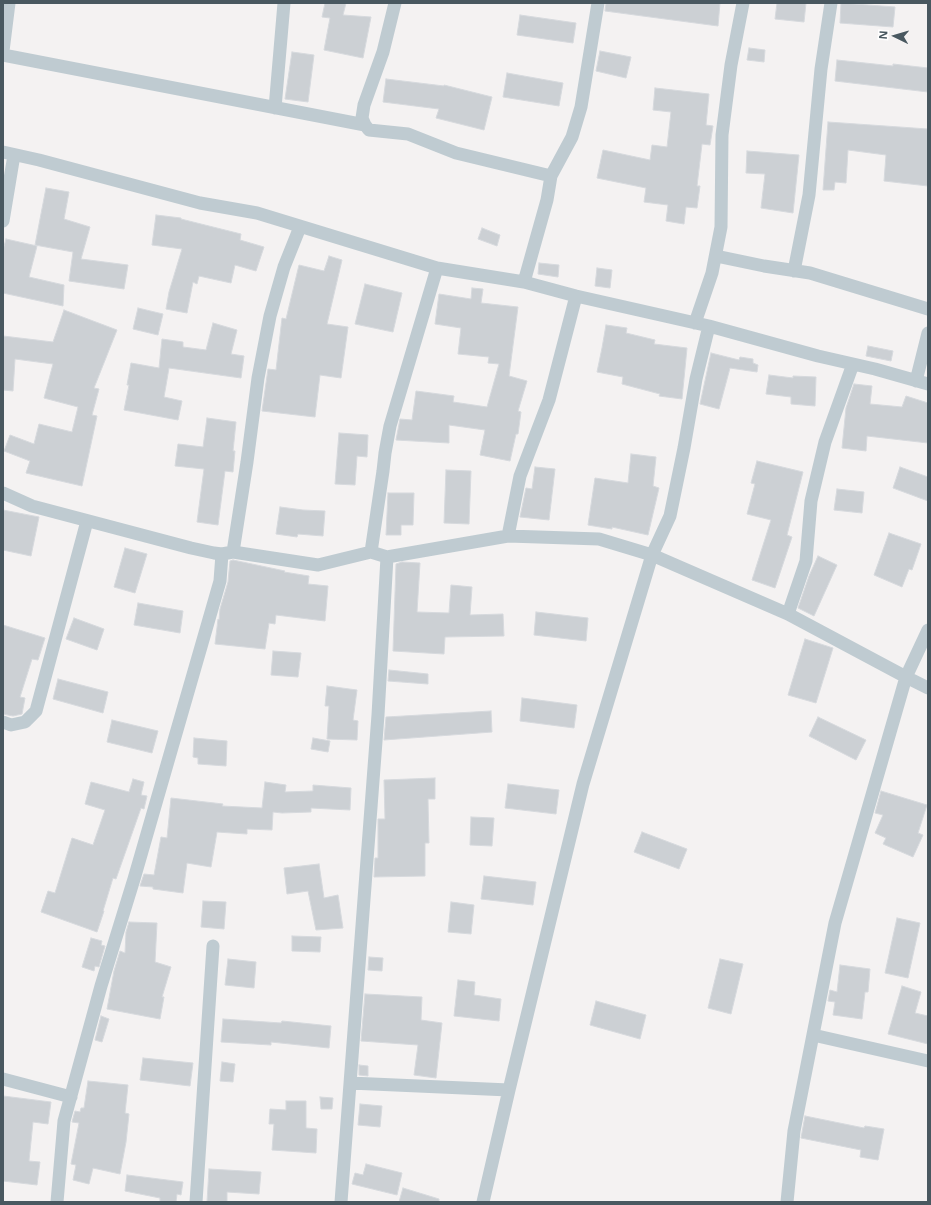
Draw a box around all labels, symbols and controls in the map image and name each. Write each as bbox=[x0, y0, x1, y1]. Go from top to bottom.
north arrow bbox=[875, 16, 915, 56]
text: N bbox=[875, 30, 890, 40]

